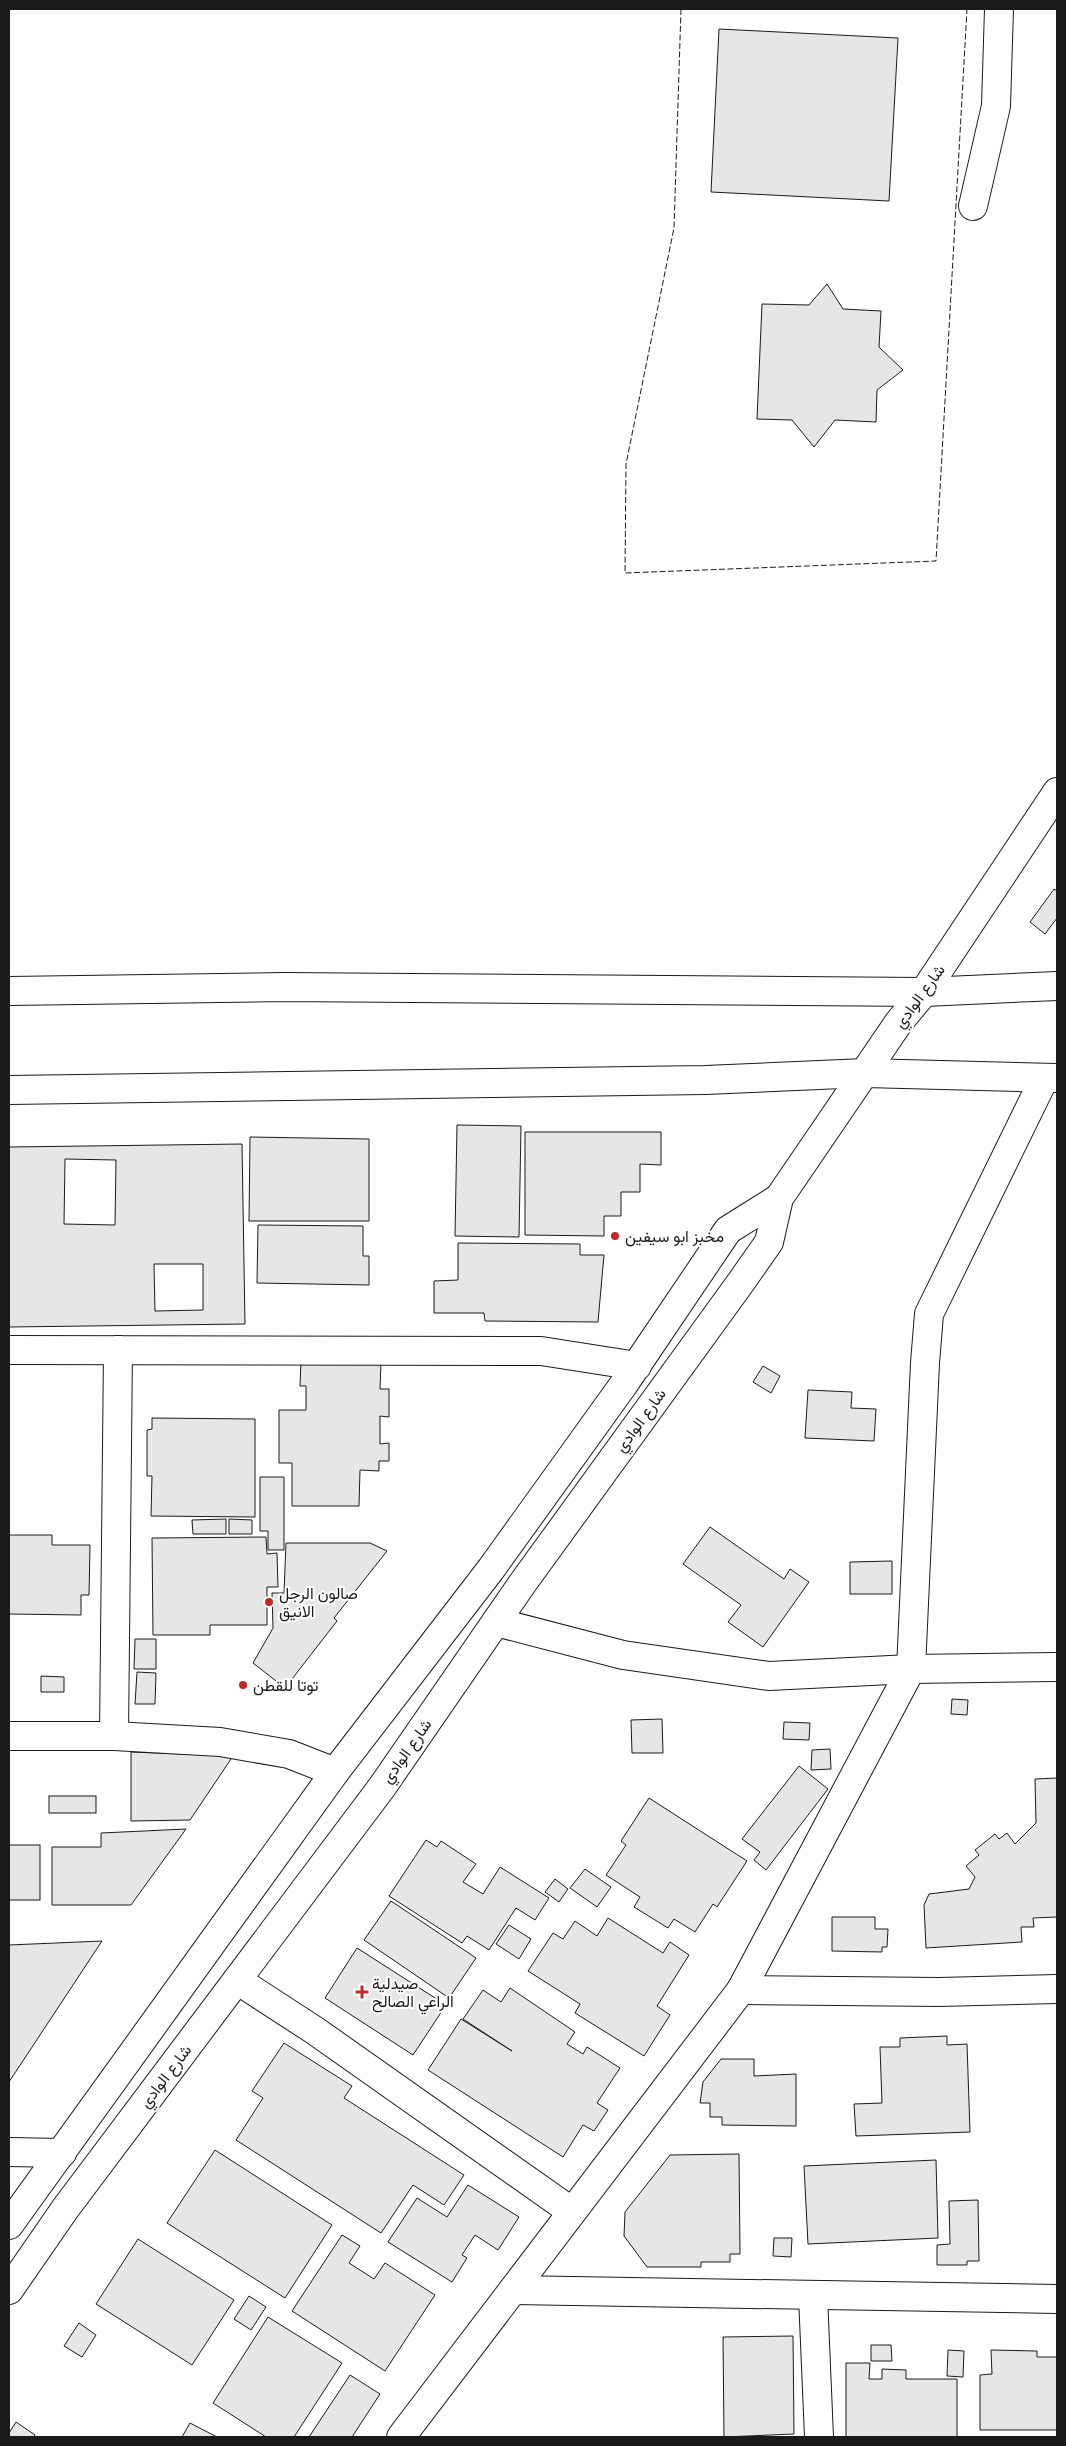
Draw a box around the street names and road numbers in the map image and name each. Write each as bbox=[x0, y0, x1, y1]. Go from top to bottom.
street label: شارع الوادي bbox=[891, 961, 952, 1034]
street label: شارع الوادي bbox=[612, 1385, 673, 1458]
street label: شارع الوادي bbox=[378, 1716, 439, 1789]
street label: شارع الوادي bbox=[136, 2042, 199, 2114]

